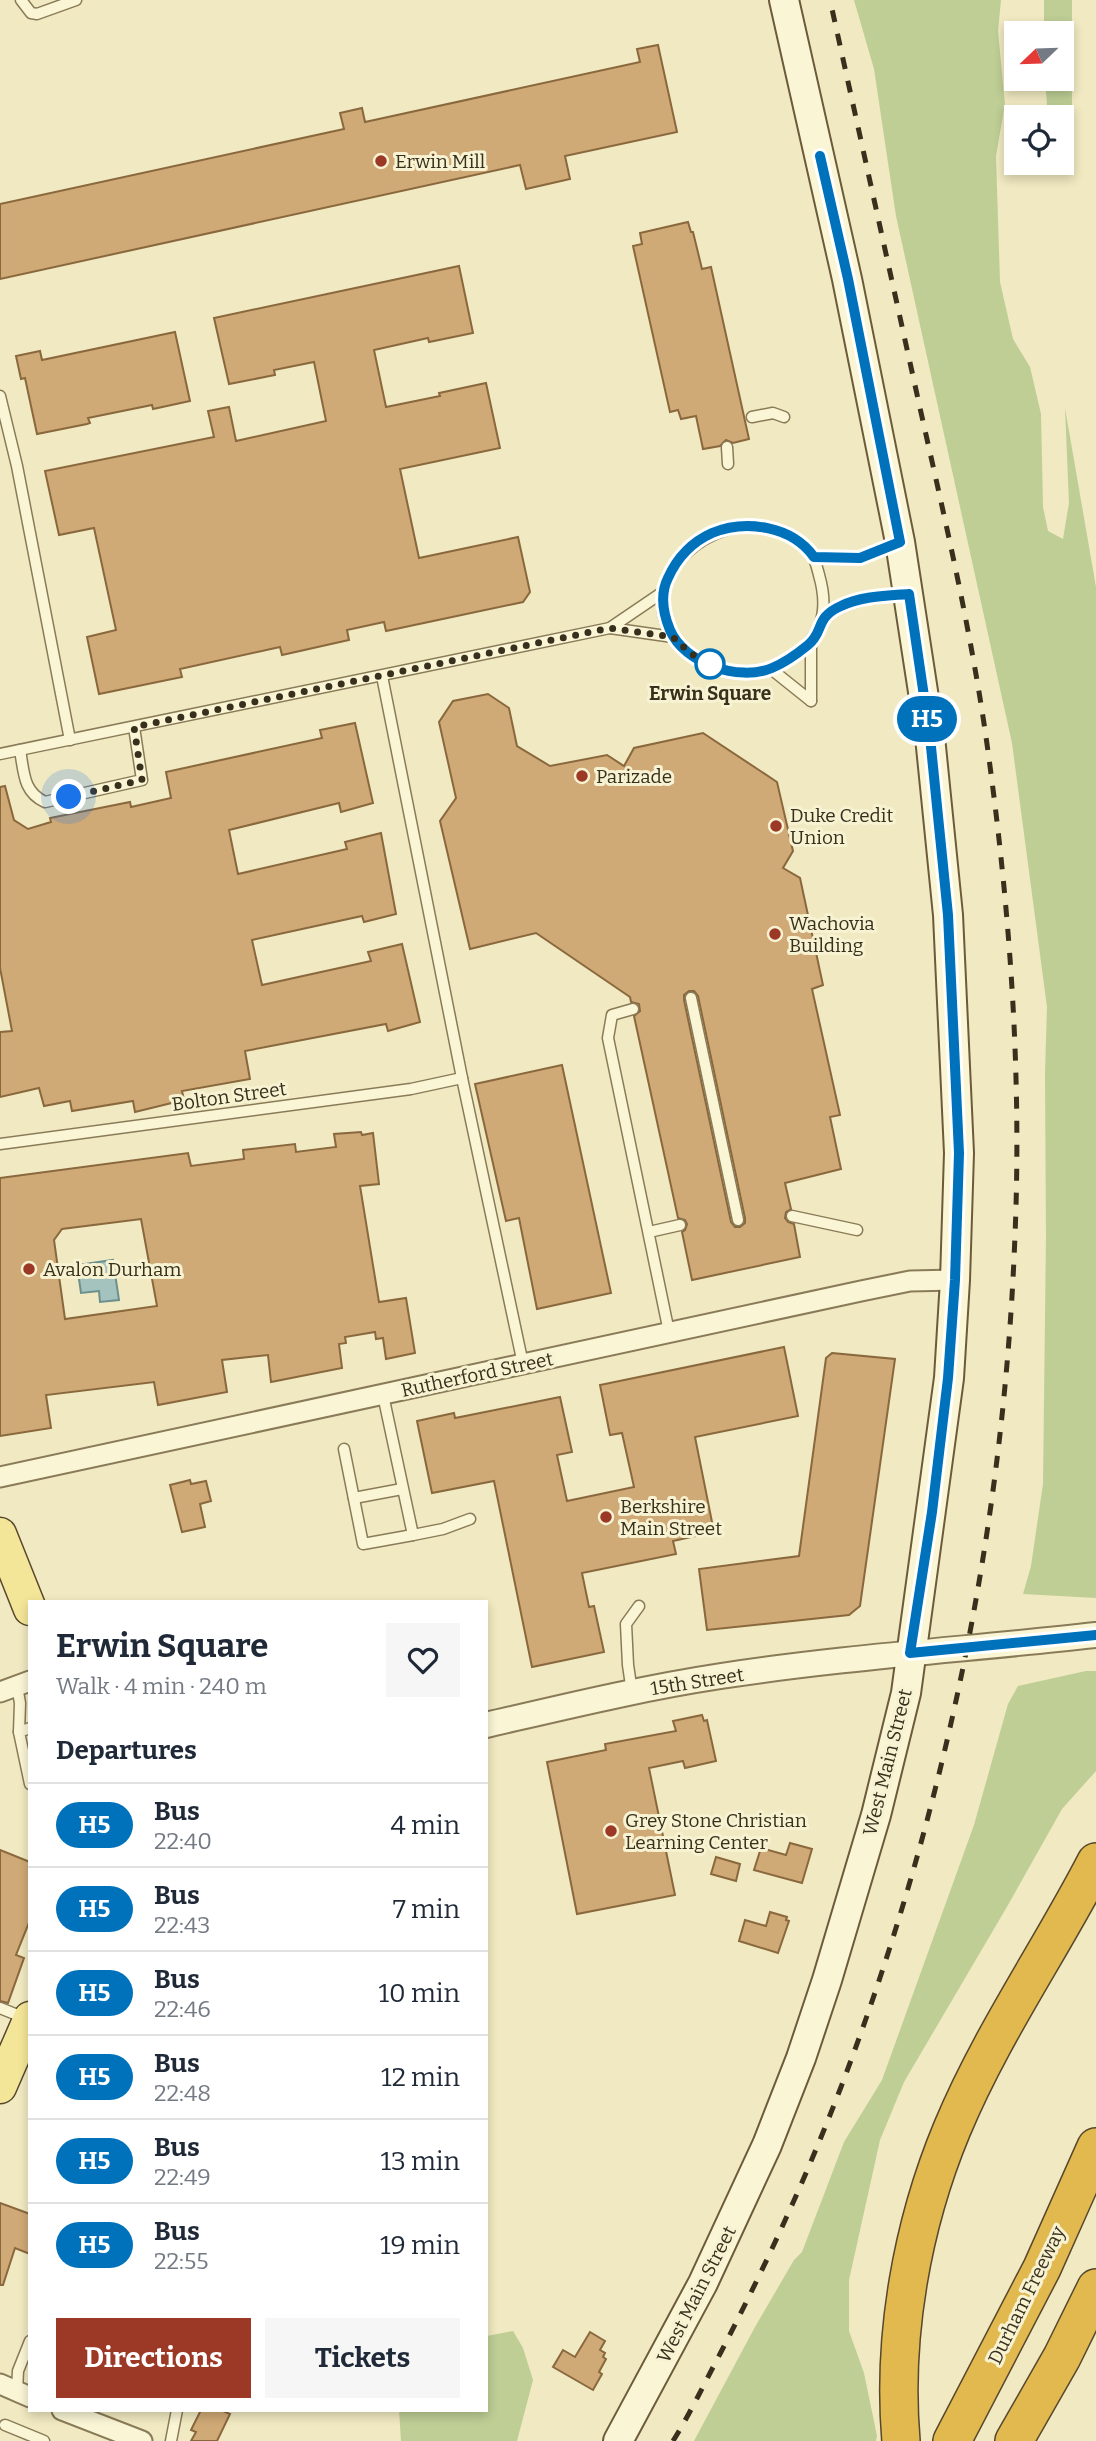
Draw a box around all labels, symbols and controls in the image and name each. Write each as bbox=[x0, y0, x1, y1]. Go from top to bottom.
north arrow bbox=[1004, 21, 1074, 91]
map controls bbox=[1004, 21, 1074, 175]
button: locate bbox=[1004, 105, 1074, 175]
place label: Erwin Mill bbox=[395, 150, 485, 173]
marker: Erwin Mill bbox=[373, 153, 389, 169]
marker: Erwin Square bbox=[695, 649, 725, 679]
place label: Erwin Square bbox=[649, 682, 771, 705]
line badge: H5 bbox=[895, 696, 958, 742]
text: H5 bbox=[911, 705, 943, 733]
place label: Parizade bbox=[596, 765, 672, 788]
marker: Parizade bbox=[574, 768, 590, 784]
your location bbox=[51, 779, 86, 814]
place label: Duke Credit Union bbox=[790, 804, 894, 849]
marker: Duke Credit Union bbox=[768, 818, 784, 834]
place label: Wachovia Building bbox=[789, 912, 875, 957]
marker: Wachovia Building bbox=[767, 926, 783, 942]
street label: Bolton Street bbox=[170, 1077, 288, 1116]
place label: Avalon Durham bbox=[43, 1258, 181, 1281]
marker: Avalon Durham bbox=[21, 1261, 37, 1277]
street label: Rutherford Street bbox=[399, 1347, 555, 1402]
place label: Berkshire Main Street bbox=[620, 1495, 722, 1540]
marker: Berkshire Main Street bbox=[598, 1509, 614, 1525]
button: heart bbox=[386, 1623, 460, 1697]
text: Erwin Square bbox=[56, 1626, 268, 1666]
street label: 15th Street bbox=[649, 1663, 745, 1700]
text: Walk · 4 min · 240 m bbox=[56, 1672, 267, 1700]
street label: West Main Street bbox=[858, 1686, 917, 1838]
text: Departures bbox=[56, 1735, 197, 1766]
text: Bus bbox=[154, 1796, 200, 1827]
place label: Grey Stone Christian Learning Center bbox=[625, 1809, 807, 1854]
text: 4 min bbox=[391, 1810, 460, 1841]
text: H5 bbox=[78, 1811, 111, 1839]
marker: Grey Stone Christian Learning Center bbox=[603, 1823, 619, 1839]
text: 22:40 bbox=[154, 1827, 212, 1855]
text: Bus bbox=[154, 1880, 200, 1911]
text: 7 min bbox=[393, 1894, 460, 1925]
text: H5 bbox=[78, 1895, 111, 1923]
text: 22:43 bbox=[154, 1911, 210, 1939]
text: Bus bbox=[154, 1964, 200, 1995]
text: 10 min bbox=[379, 1978, 460, 2009]
text: H5 bbox=[78, 1979, 111, 2007]
text: 22:46 bbox=[154, 1995, 211, 2023]
text: Bus bbox=[154, 2048, 200, 2079]
text: 12 min bbox=[381, 2062, 460, 2093]
text: H5 bbox=[78, 2063, 111, 2091]
text: 22:48 bbox=[154, 2079, 211, 2107]
text: Bus bbox=[154, 2132, 200, 2163]
text: 13 min bbox=[380, 2146, 460, 2177]
text: H5 bbox=[78, 2147, 111, 2175]
text: 22:49 bbox=[154, 2163, 211, 2191]
text: Bus bbox=[154, 2216, 200, 2247]
street label: West Main Street bbox=[652, 2222, 741, 2366]
street label: Durham Freeway bbox=[983, 2222, 1070, 2368]
text: 19 min bbox=[380, 2230, 460, 2261]
text: H5 bbox=[78, 2231, 111, 2259]
text: 22:55 bbox=[154, 2247, 208, 2275]
button: Directions bbox=[56, 2318, 251, 2398]
button: Tickets bbox=[265, 2318, 460, 2398]

